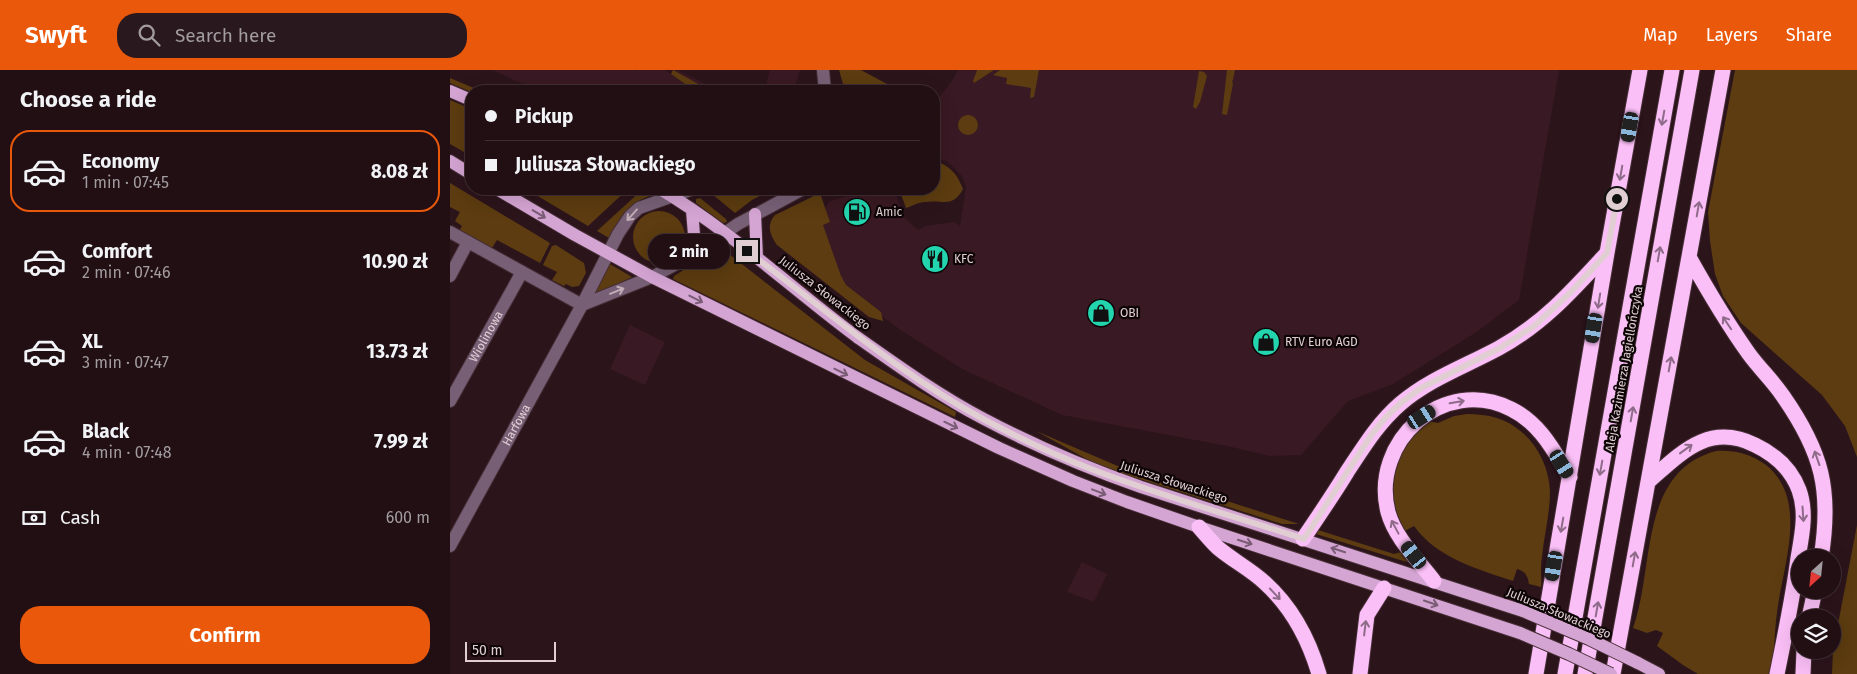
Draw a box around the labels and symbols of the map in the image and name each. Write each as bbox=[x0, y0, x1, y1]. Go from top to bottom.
one-way arrow bbox=[1657, 110, 1667, 126]
car bbox=[1620, 111, 1639, 143]
one-way arrow bbox=[1616, 165, 1626, 181]
route start bbox=[1606, 188, 1628, 210]
fuel station icon: Amic bbox=[842, 197, 872, 227]
one-way arrow bbox=[1693, 201, 1703, 217]
place label: Amic bbox=[876, 205, 903, 219]
one-way arrow bbox=[531, 209, 545, 219]
one-way arrow bbox=[626, 209, 638, 222]
callout: 2 min bbox=[647, 234, 730, 268]
route end bbox=[736, 240, 758, 262]
restaurant icon: KFC bbox=[920, 244, 950, 274]
one-way arrow bbox=[1655, 247, 1665, 263]
place label: KFC bbox=[954, 252, 974, 266]
street label: Juliusza Słowackiego bbox=[777, 253, 873, 333]
street label: Aleja Kazimierza Jagiellończyka bbox=[1603, 285, 1645, 453]
one-way arrow bbox=[609, 286, 624, 296]
one-way arrow bbox=[1594, 293, 1604, 309]
one-way arrow bbox=[688, 295, 703, 304]
shop icon: OBI bbox=[1086, 298, 1116, 328]
place label: OBI bbox=[1120, 306, 1139, 320]
street label: Wiolinowa bbox=[466, 308, 506, 364]
car bbox=[1584, 312, 1603, 344]
one-way arrow bbox=[1722, 316, 1733, 330]
shop icon: RTV Euro AGD bbox=[1251, 327, 1281, 357]
place label: RTV Euro AGD bbox=[1285, 335, 1358, 349]
one-way arrow bbox=[1665, 356, 1675, 372]
one-way arrow bbox=[834, 367, 849, 377]
one-way arrow bbox=[1448, 397, 1464, 407]
street label: Harfowa bbox=[499, 402, 533, 448]
car bbox=[1405, 403, 1438, 431]
one-way arrow bbox=[1627, 407, 1637, 423]
one-way arrow bbox=[943, 421, 958, 430]
one-way arrow bbox=[1679, 444, 1693, 454]
car bbox=[1547, 447, 1576, 481]
one-way arrow bbox=[1812, 450, 1821, 466]
street label: Juliusza Słowackiego bbox=[1119, 458, 1229, 506]
one-way arrow bbox=[1595, 459, 1605, 475]
one-way arrow bbox=[1091, 487, 1106, 497]
one-way arrow bbox=[1798, 506, 1807, 522]
one-way arrow bbox=[1556, 516, 1566, 532]
one-way arrow bbox=[1390, 520, 1400, 535]
one-way arrow bbox=[1237, 538, 1253, 548]
car bbox=[1398, 539, 1429, 571]
one-way arrow bbox=[1331, 545, 1346, 554]
north arrow bbox=[1791, 549, 1841, 599]
car bbox=[1544, 550, 1563, 582]
one-way arrow bbox=[1630, 552, 1640, 568]
street label: Juliusza Słowackiego bbox=[1505, 585, 1613, 641]
one-way arrow bbox=[1269, 587, 1281, 600]
one-way arrow bbox=[1422, 599, 1438, 608]
one-way arrow bbox=[1592, 601, 1602, 617]
one-way arrow bbox=[1360, 621, 1370, 637]
scale bar bbox=[465, 639, 556, 662]

